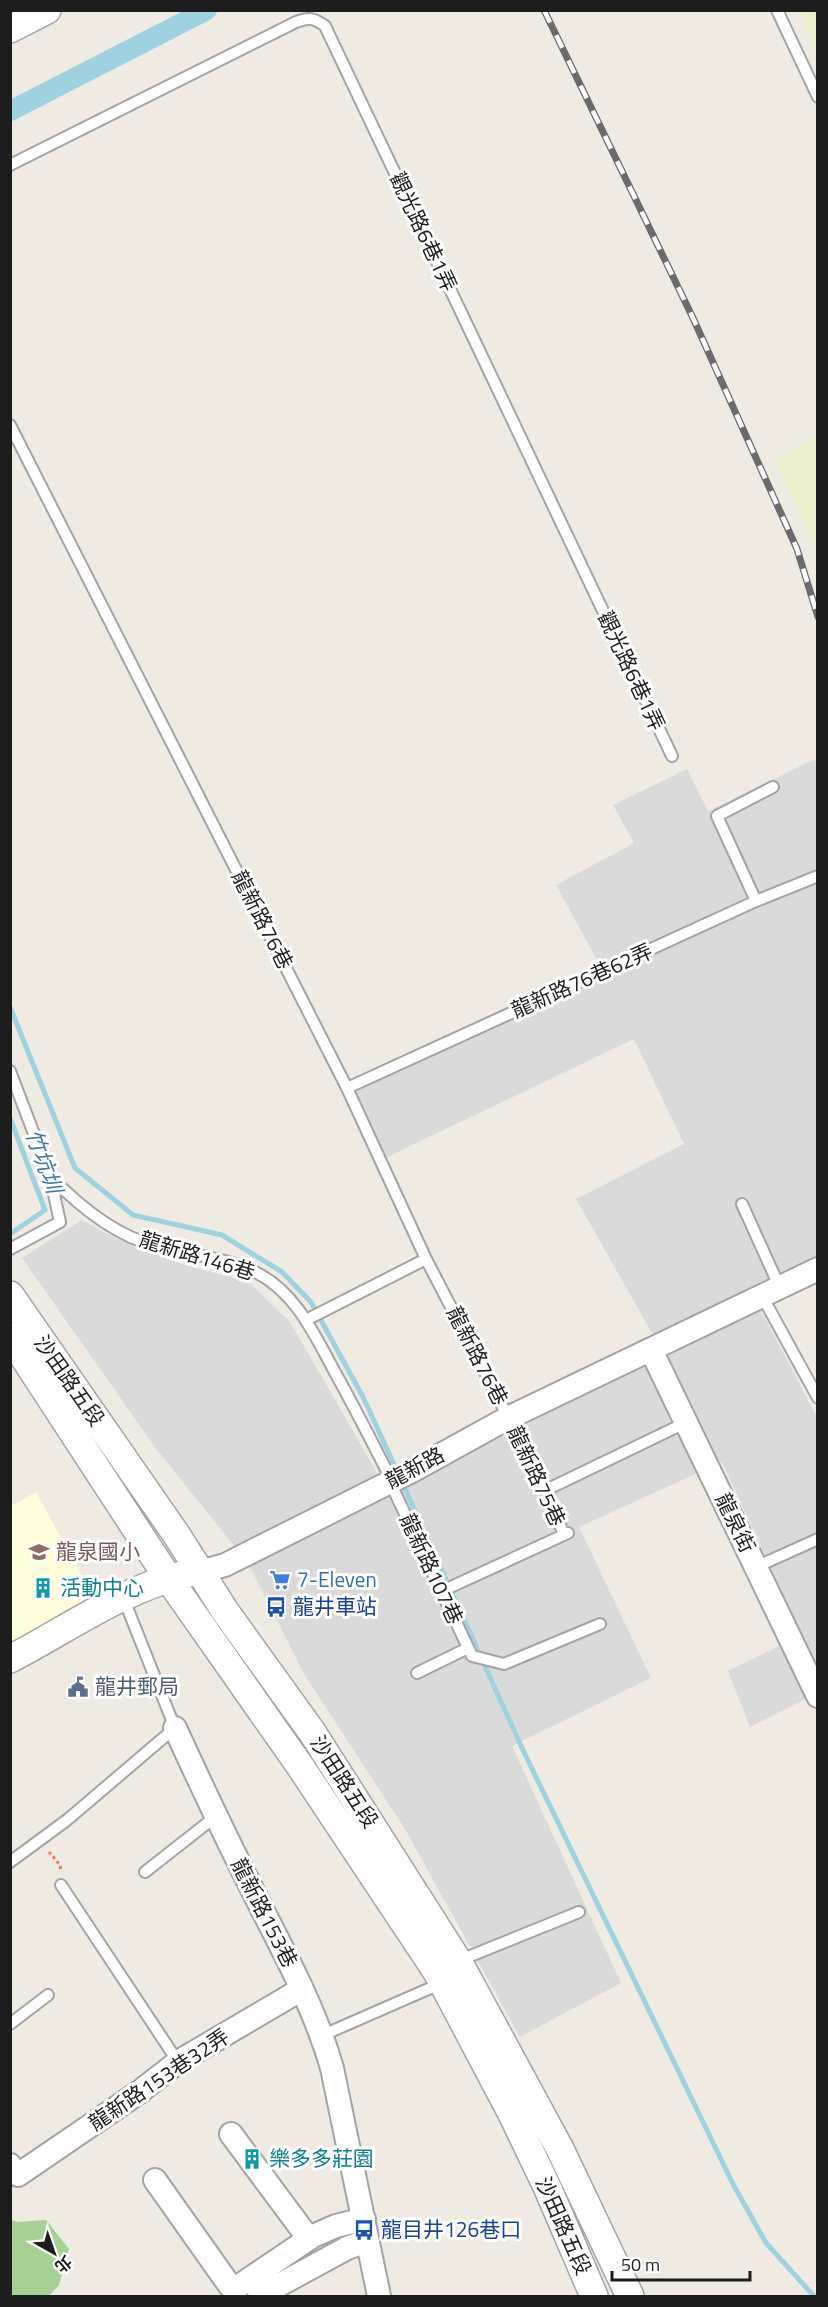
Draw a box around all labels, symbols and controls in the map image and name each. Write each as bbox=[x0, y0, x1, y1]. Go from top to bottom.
street label: 觀光路6巷1弄 bbox=[382, 167, 466, 297]
street label: 觀光路6巷1弄 bbox=[590, 606, 674, 736]
street label: 龍新路76巷 bbox=[224, 864, 302, 975]
street label: 龍新路76巷62弄 bbox=[506, 935, 658, 1026]
water label: 竹坑圳 bbox=[17, 1124, 72, 1201]
street label: 龍新路146巷 bbox=[136, 1222, 259, 1288]
street label: 龍新路76巷 bbox=[439, 1300, 517, 1411]
street label: 沙田路五段 bbox=[27, 1328, 113, 1433]
street label: 龍新路75巷 bbox=[500, 1420, 574, 1531]
street label: 龍新路 bbox=[379, 1438, 450, 1496]
street label: 龍泉街 bbox=[708, 1487, 764, 1558]
street label: 龍新路107巷 bbox=[392, 1508, 472, 1629]
place label: 龍泉國小 bbox=[56, 1535, 140, 1567]
school or university icon: 龍泉國小 bbox=[27, 1540, 51, 1564]
place label: 7-Eleven bbox=[297, 1563, 377, 1595]
supermarket icon: 7-Eleven bbox=[268, 1568, 292, 1592]
place label: 活動中心 bbox=[60, 1571, 144, 1603]
building icon: 活動中心 bbox=[31, 1576, 55, 1600]
place label: 龍井車站 bbox=[293, 1590, 377, 1622]
bus stop icon: 龍井車站 bbox=[264, 1595, 288, 1619]
place label: 龍井郵局 bbox=[95, 1670, 179, 1702]
public building icon: 龍井郵局 bbox=[66, 1675, 90, 1699]
street label: 沙田路五段 bbox=[303, 1729, 387, 1834]
street label: 龍新路153巷 bbox=[224, 1852, 306, 1973]
street label: 龍新路153巷32弄 bbox=[82, 2020, 235, 2138]
place label: 樂多多莊園 bbox=[269, 2142, 374, 2174]
building icon: 樂多多莊園 bbox=[240, 2147, 264, 2171]
street label: 沙田路五段 bbox=[528, 2171, 600, 2280]
place label: 龍目井126巷口 bbox=[381, 2213, 521, 2245]
bus stop icon: 龍目井126巷口 bbox=[352, 2218, 376, 2242]
north arrow bbox=[24, 2223, 84, 2283]
scale bar bbox=[612, 2244, 750, 2282]
text: 北 bbox=[50, 2250, 77, 2279]
text: 50 m bbox=[621, 2251, 660, 2278]

